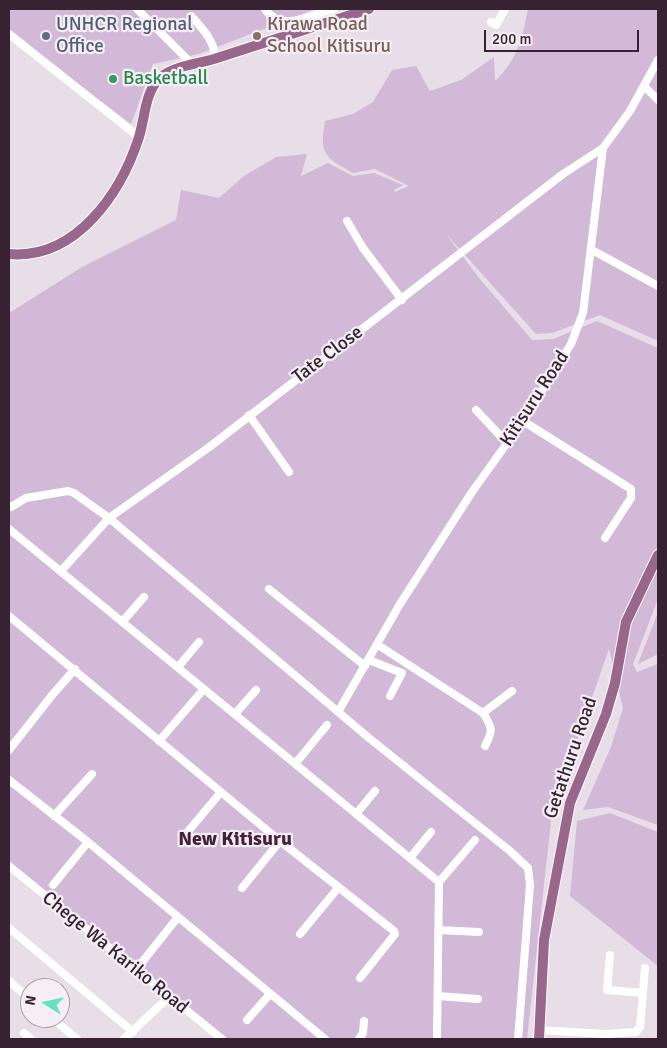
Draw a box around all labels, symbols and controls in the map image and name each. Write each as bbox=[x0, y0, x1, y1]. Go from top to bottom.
place label: UNHCR Regional Office bbox=[56, 14, 193, 58]
place label: Kirawa Road School Kitisuru bbox=[267, 14, 391, 58]
scale bar bbox=[487, 20, 642, 52]
marker: UNHCR Regional Office bbox=[40, 30, 52, 42]
marker: Kirawa Road School Kitisuru bbox=[251, 30, 263, 42]
text: 200 m bbox=[492, 30, 532, 48]
place label: Basketball bbox=[123, 68, 208, 90]
marker: Basketball bbox=[107, 73, 119, 85]
street label: Tate Close bbox=[288, 321, 368, 389]
street label: Kitisuru Road bbox=[496, 347, 574, 451]
street label: Getathuru Road bbox=[539, 694, 603, 822]
district label: New Kitisuru bbox=[178, 828, 292, 852]
street label: Chege Wa Kariko Road bbox=[37, 887, 193, 1019]
north arrow bbox=[20, 978, 70, 1028]
text: N bbox=[22, 994, 40, 1007]

